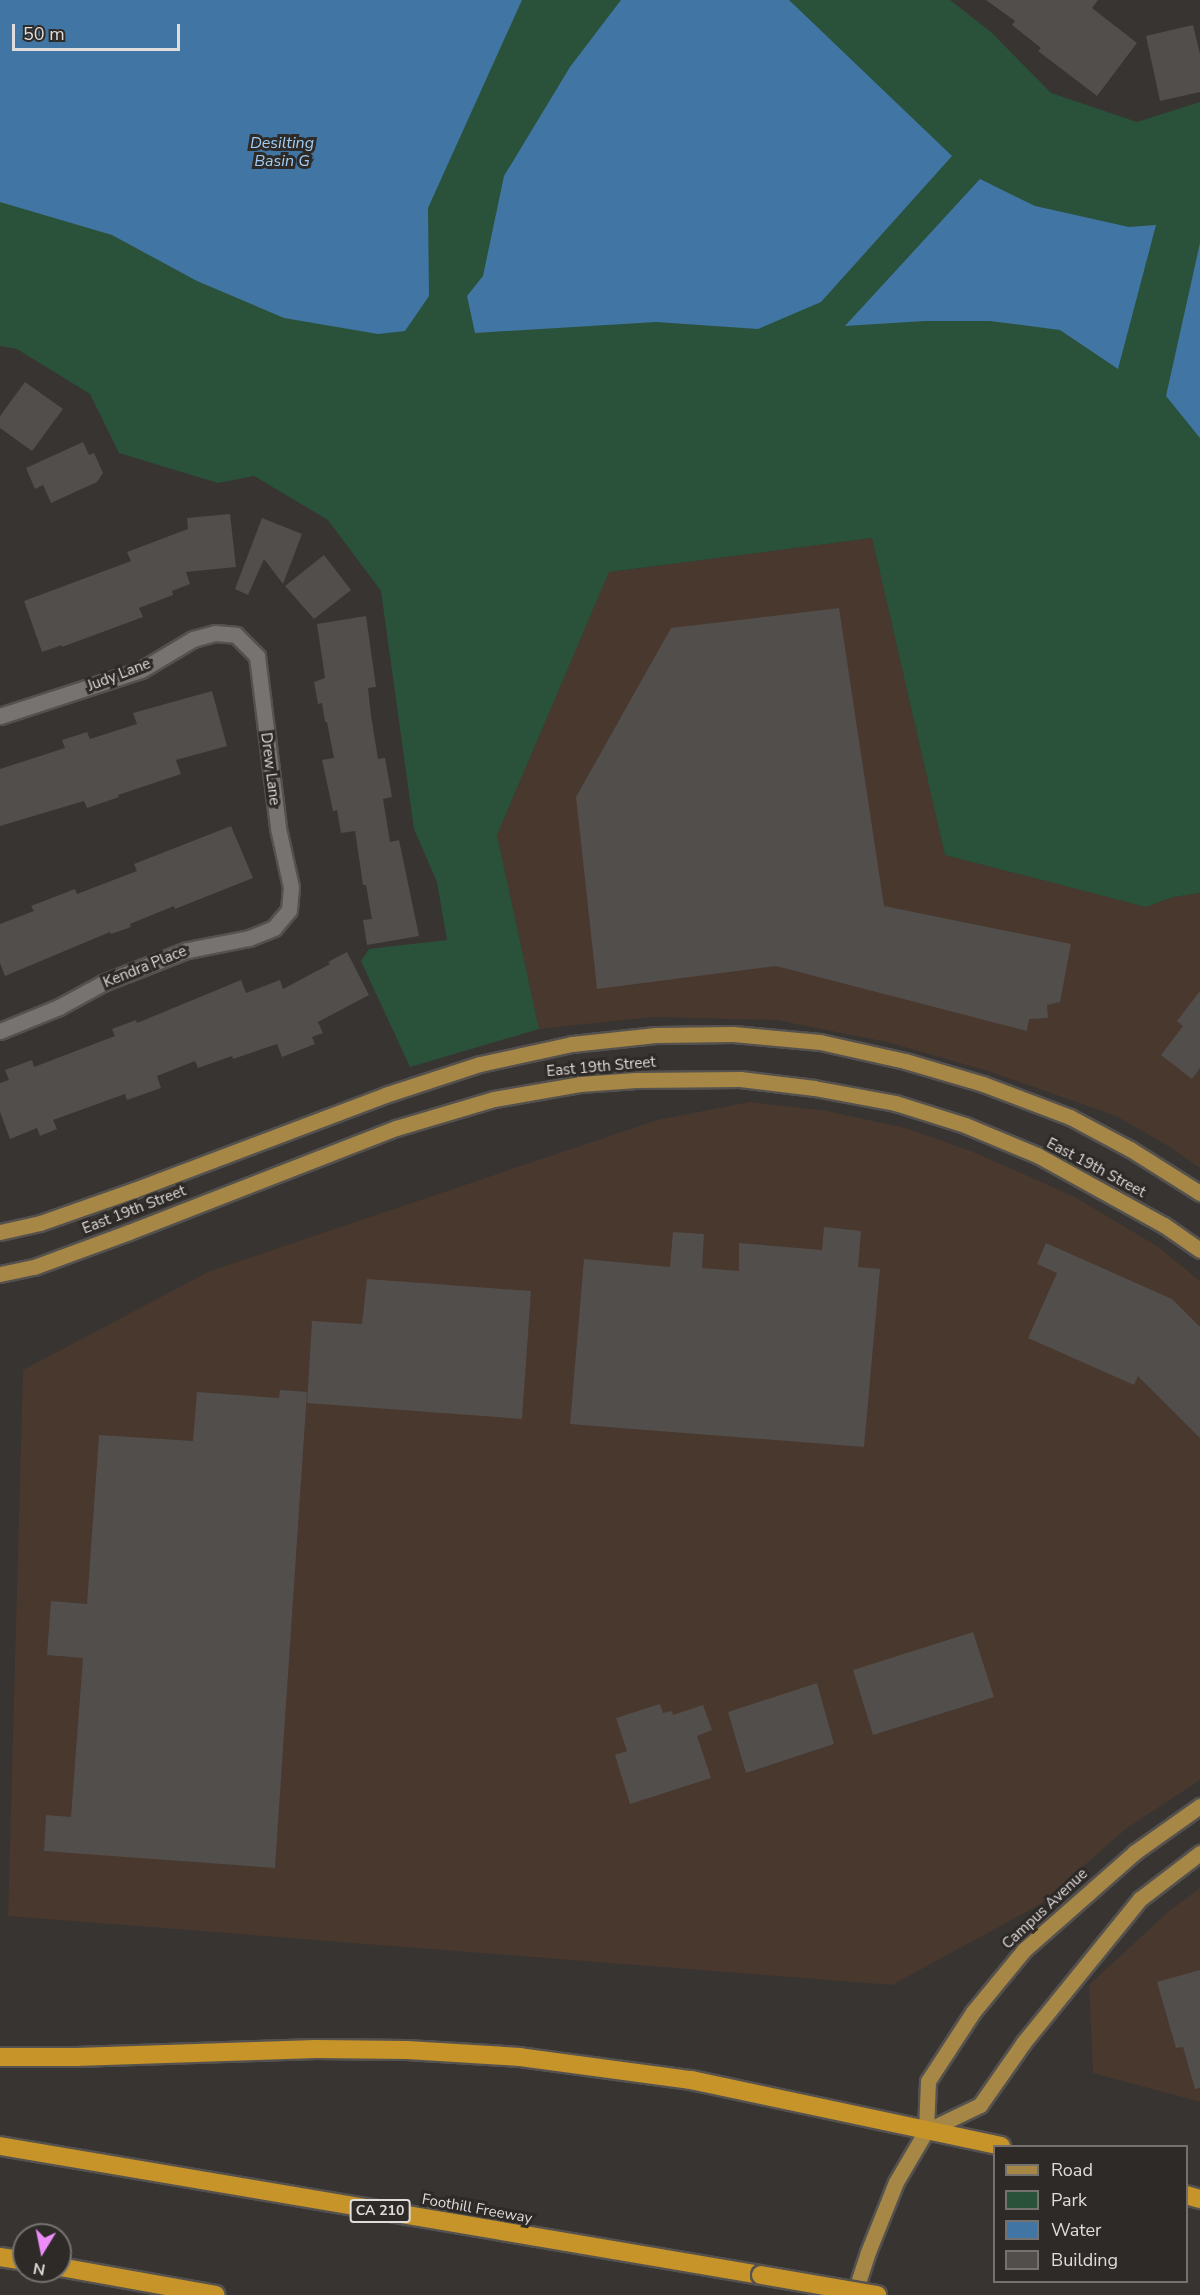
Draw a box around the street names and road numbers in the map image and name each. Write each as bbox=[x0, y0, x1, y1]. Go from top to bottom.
street label: Judy Lane bbox=[85, 655, 153, 695]
street label: Drew Lane bbox=[257, 732, 283, 806]
street label: Kendra Place bbox=[101, 942, 189, 992]
street label: East 19th Street bbox=[546, 1053, 656, 1081]
street label: East 19th Street bbox=[1043, 1134, 1149, 1202]
street label: East 19th Street bbox=[80, 1182, 188, 1238]
street label: Campus Avenue bbox=[999, 1865, 1091, 1953]
street label: Foothill Freeway bbox=[420, 2190, 534, 2228]
road number: CA 210 bbox=[348, 2200, 412, 2222]

